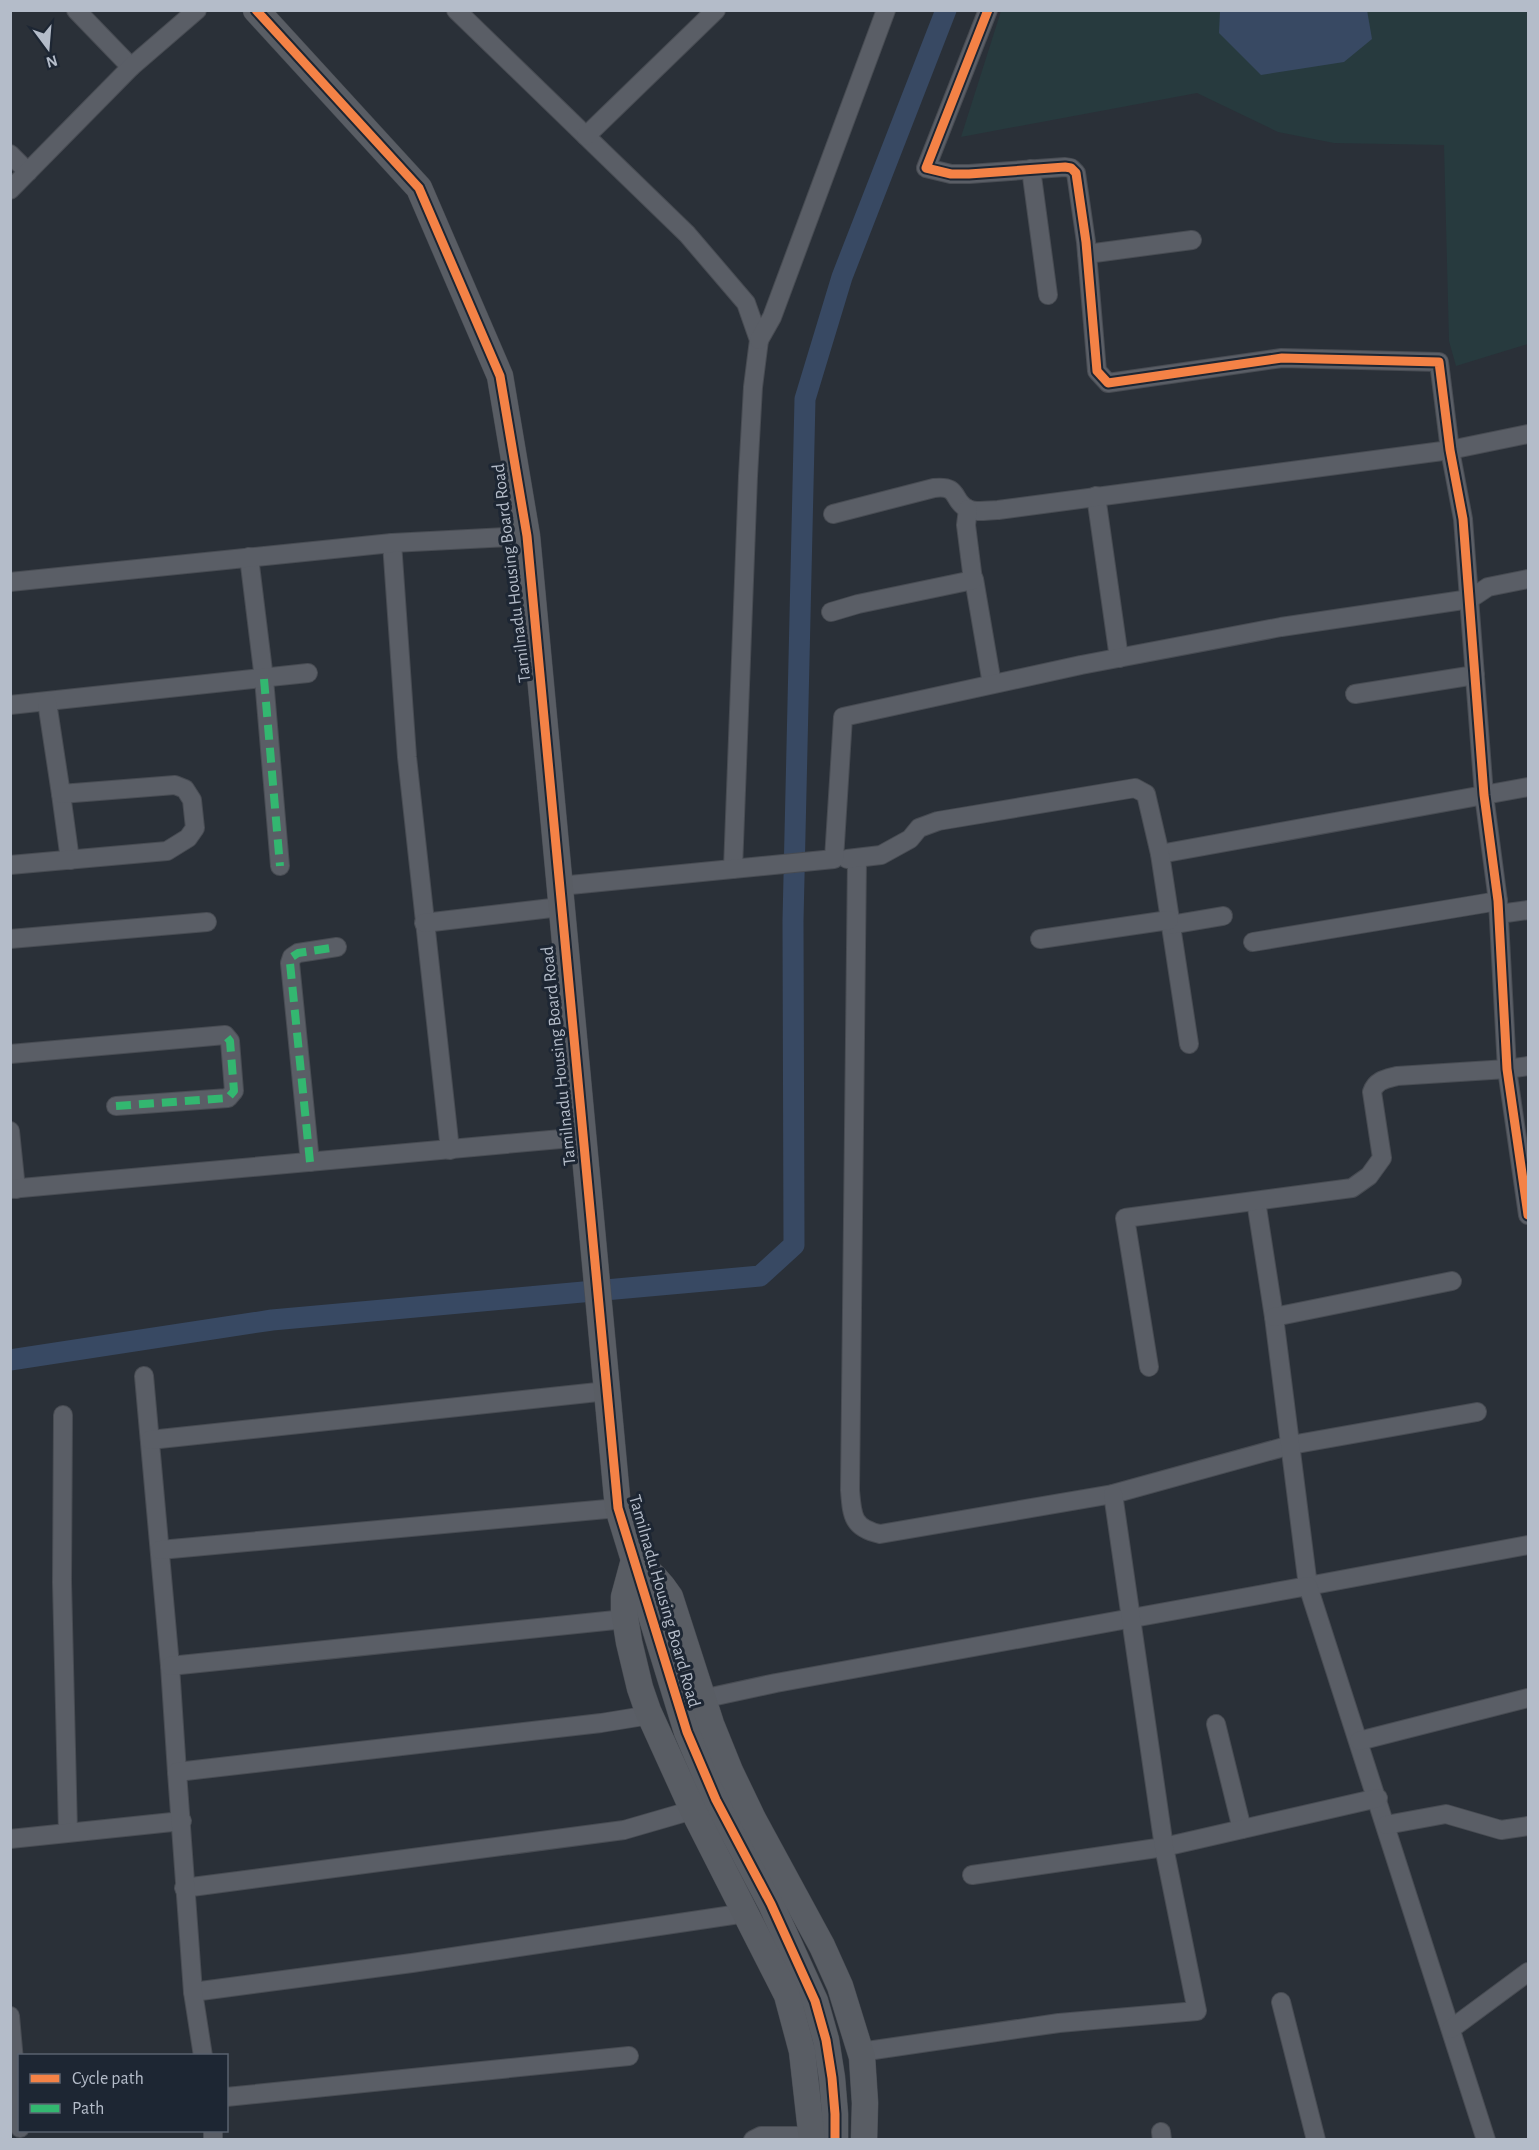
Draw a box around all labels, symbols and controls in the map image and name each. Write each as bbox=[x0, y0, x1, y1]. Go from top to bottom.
north arrow bbox=[18, 18, 78, 78]
text: N bbox=[44, 52, 59, 71]
street label: Tamilnadu Housing Board Road bbox=[490, 462, 534, 683]
street label: Tamilnadu Housing Board Road bbox=[539, 945, 579, 1166]
street label: Tamilnadu Housing Board Road bbox=[625, 1493, 703, 1710]
legend bbox=[18, 2054, 228, 2132]
text: Cycle path bbox=[72, 2070, 144, 2088]
text: Path bbox=[72, 2100, 104, 2118]

